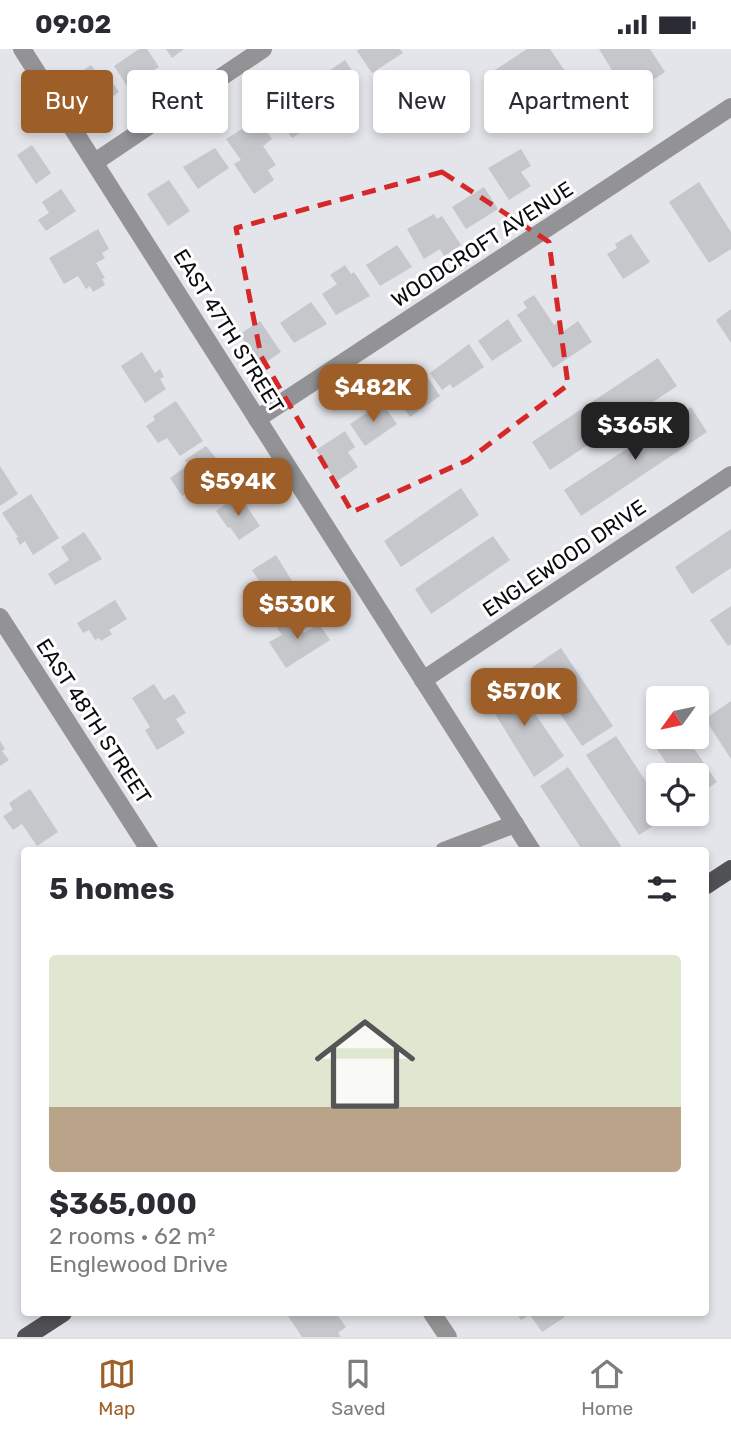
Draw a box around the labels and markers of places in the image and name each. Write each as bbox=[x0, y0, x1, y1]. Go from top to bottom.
pin: $482K bbox=[324, 365, 422, 424]
pin: $365K bbox=[586, 403, 684, 462]
pin: $594K bbox=[189, 459, 287, 518]
pin: $530K bbox=[248, 581, 346, 641]
pin: $570K bbox=[475, 669, 573, 728]

